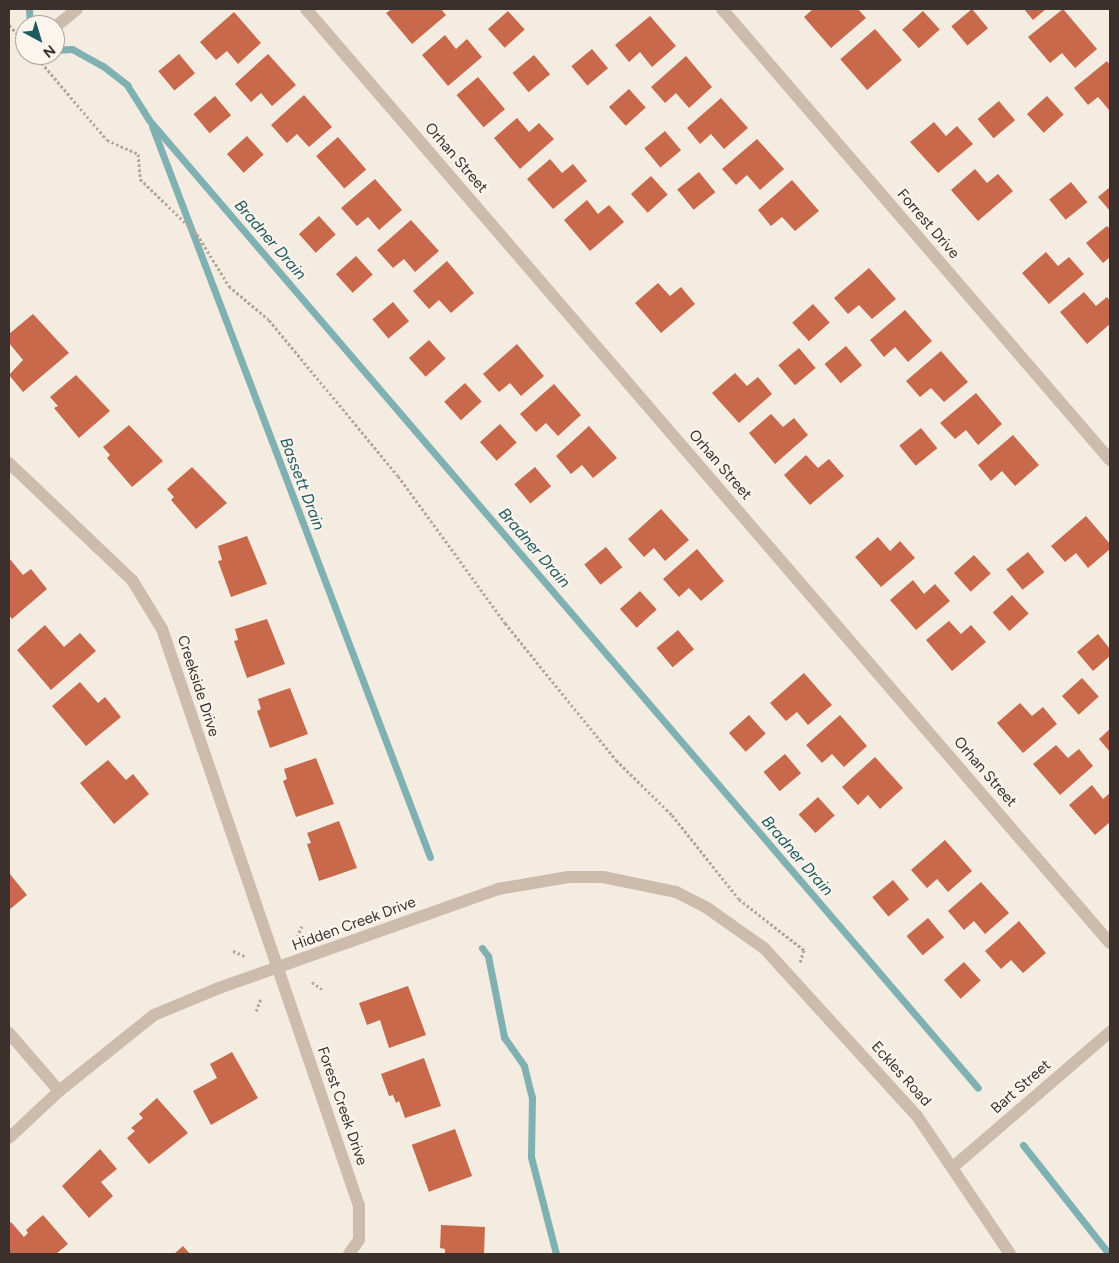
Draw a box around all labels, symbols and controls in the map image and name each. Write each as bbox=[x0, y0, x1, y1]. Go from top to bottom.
north arrow bbox=[15, 15, 65, 65]
text: N bbox=[40, 41, 59, 61]
street label: Orhan Street bbox=[421, 119, 491, 197]
street label: Forrest Drive bbox=[893, 186, 963, 262]
water label: Bradner Drain bbox=[230, 196, 310, 284]
street label: Orhan Street bbox=[685, 426, 755, 504]
water label: Bassett Drain bbox=[276, 435, 328, 533]
water label: Bradner Drain bbox=[494, 504, 574, 592]
street label: Creekside Drive bbox=[173, 633, 223, 739]
street label: Orhan Street bbox=[950, 733, 1020, 811]
water label: Bradner Drain bbox=[757, 812, 837, 900]
street label: Hidden Creek Drive bbox=[290, 893, 418, 955]
street label: Eckles Road bbox=[867, 1038, 935, 1110]
street label: Forest Creek Drive bbox=[313, 1044, 371, 1168]
street label: Bart Street bbox=[987, 1056, 1055, 1118]

